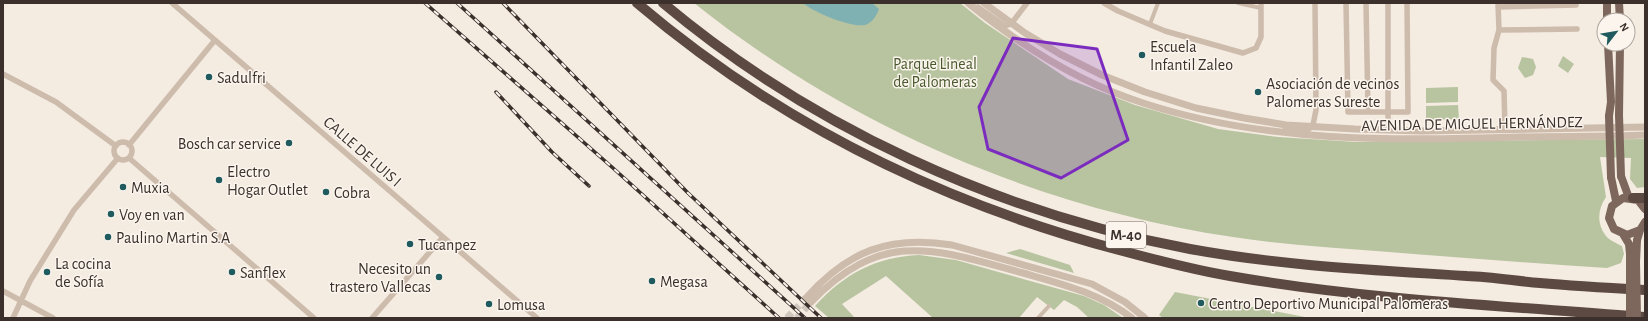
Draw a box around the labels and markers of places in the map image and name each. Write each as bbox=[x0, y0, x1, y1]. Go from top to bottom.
place label: Escuela Infantil Zaleo bbox=[1150, 39, 1233, 73]
marker: Escuela Infantil Zaleo bbox=[1137, 50, 1147, 60]
place label: Sadulfri bbox=[217, 70, 266, 86]
marker: Sadulfri bbox=[204, 72, 214, 82]
place label: Asociación de vecinos Palomeras Sureste bbox=[1266, 76, 1399, 110]
marker: Asociación de vecinos Palomeras Sureste bbox=[1253, 87, 1263, 97]
place label: Bosch car service bbox=[178, 136, 281, 152]
marker: Bosch car service bbox=[284, 138, 294, 148]
place label: Electro Hogar Outlet bbox=[227, 164, 308, 198]
marker: Electro Hogar Outlet bbox=[214, 175, 224, 185]
place label: Muxia bbox=[131, 180, 170, 196]
marker: Muxia bbox=[118, 182, 128, 192]
place label: Cobra bbox=[334, 185, 370, 201]
marker: Cobra bbox=[321, 187, 331, 197]
place label: Voy en van bbox=[119, 207, 185, 224]
marker: Voy en van bbox=[106, 209, 116, 219]
place label: Paulino Martin S.A bbox=[116, 230, 230, 246]
marker: Paulino Martin S.A bbox=[103, 232, 113, 242]
place label: Tucanpez bbox=[418, 237, 477, 253]
marker: Tucanpez bbox=[405, 239, 415, 249]
place label: La cocina de Sofía bbox=[55, 256, 111, 290]
place label: Necesito un trastero Vallecas bbox=[330, 261, 431, 295]
place label: Sanflex bbox=[240, 265, 286, 281]
marker: La cocina de Sofía bbox=[42, 267, 52, 277]
marker: Sanflex bbox=[227, 267, 237, 277]
marker: Necesito un trastero Vallecas bbox=[434, 272, 444, 282]
place label: Megasa bbox=[660, 274, 708, 290]
marker: Megasa bbox=[647, 276, 657, 286]
place label: Centro Deportivo Municipal Palomeras bbox=[1209, 296, 1448, 312]
place label: Lomusa bbox=[497, 297, 545, 313]
marker: Centro Deportivo Municipal Palomeras bbox=[1196, 298, 1206, 308]
marker: Lomusa bbox=[484, 299, 494, 309]

